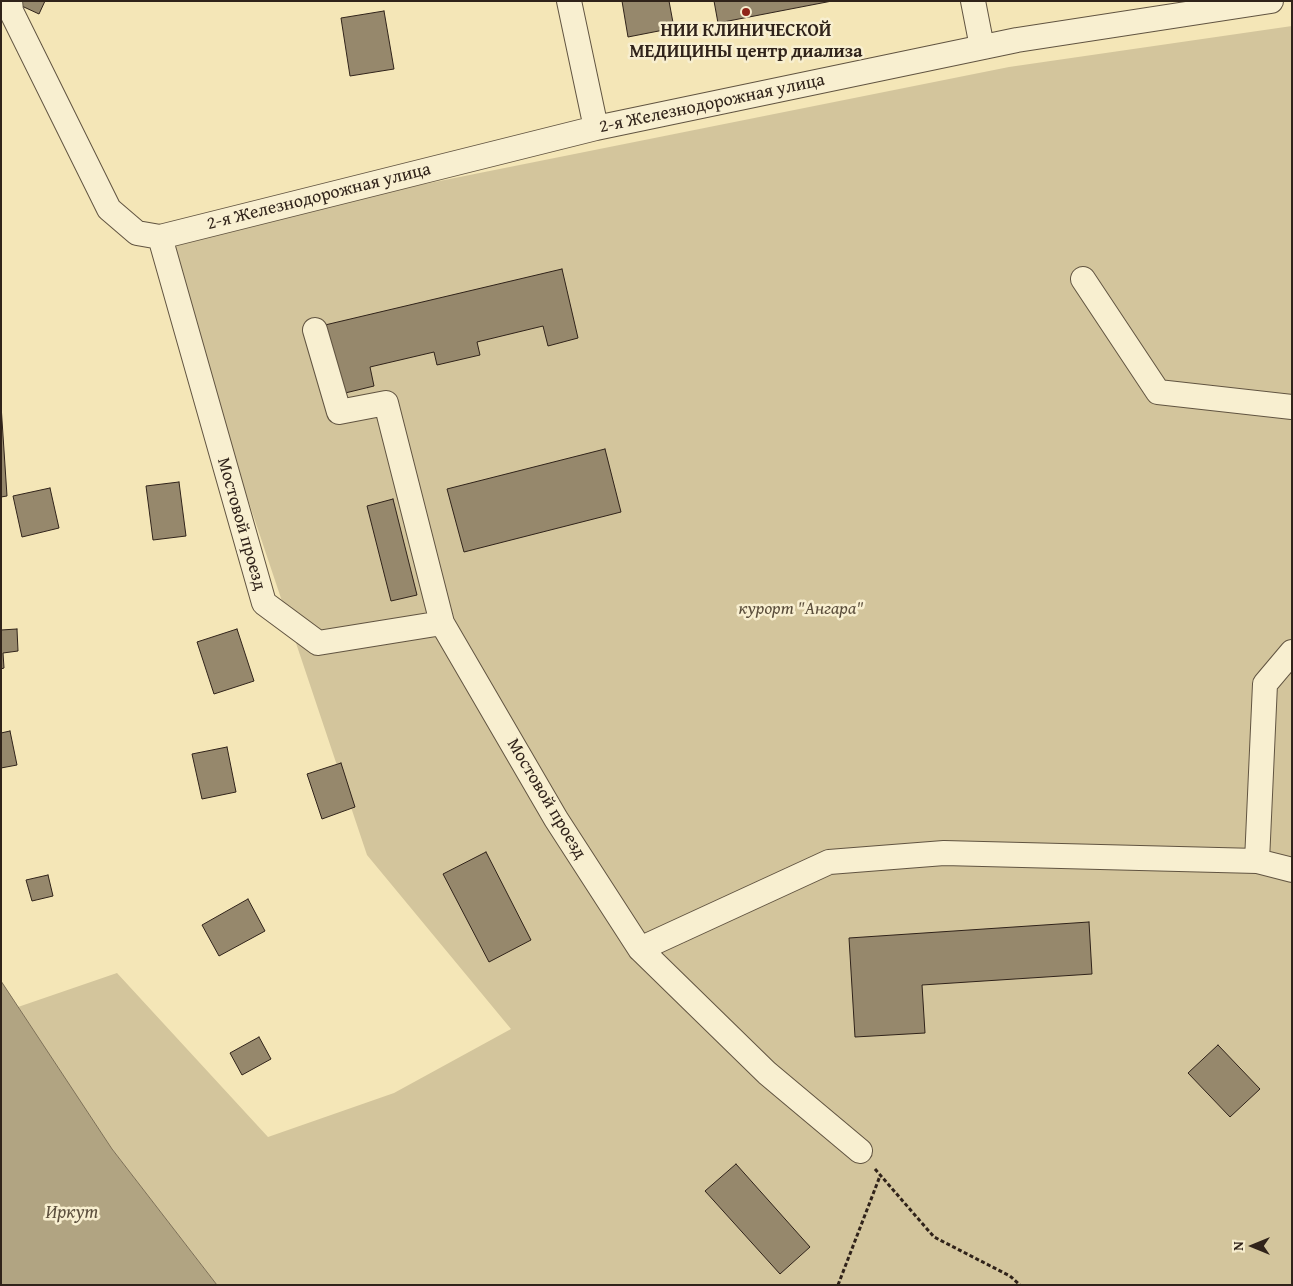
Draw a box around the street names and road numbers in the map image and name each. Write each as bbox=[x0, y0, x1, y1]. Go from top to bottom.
street label: 2-я Железнодорожная улица bbox=[597, 70, 827, 138]
street label: 2-я Железнодорожная улица bbox=[205, 159, 433, 235]
street label: Мостовой проезд bbox=[212, 455, 270, 593]
street label: Мостовой проезд bbox=[501, 735, 591, 863]

